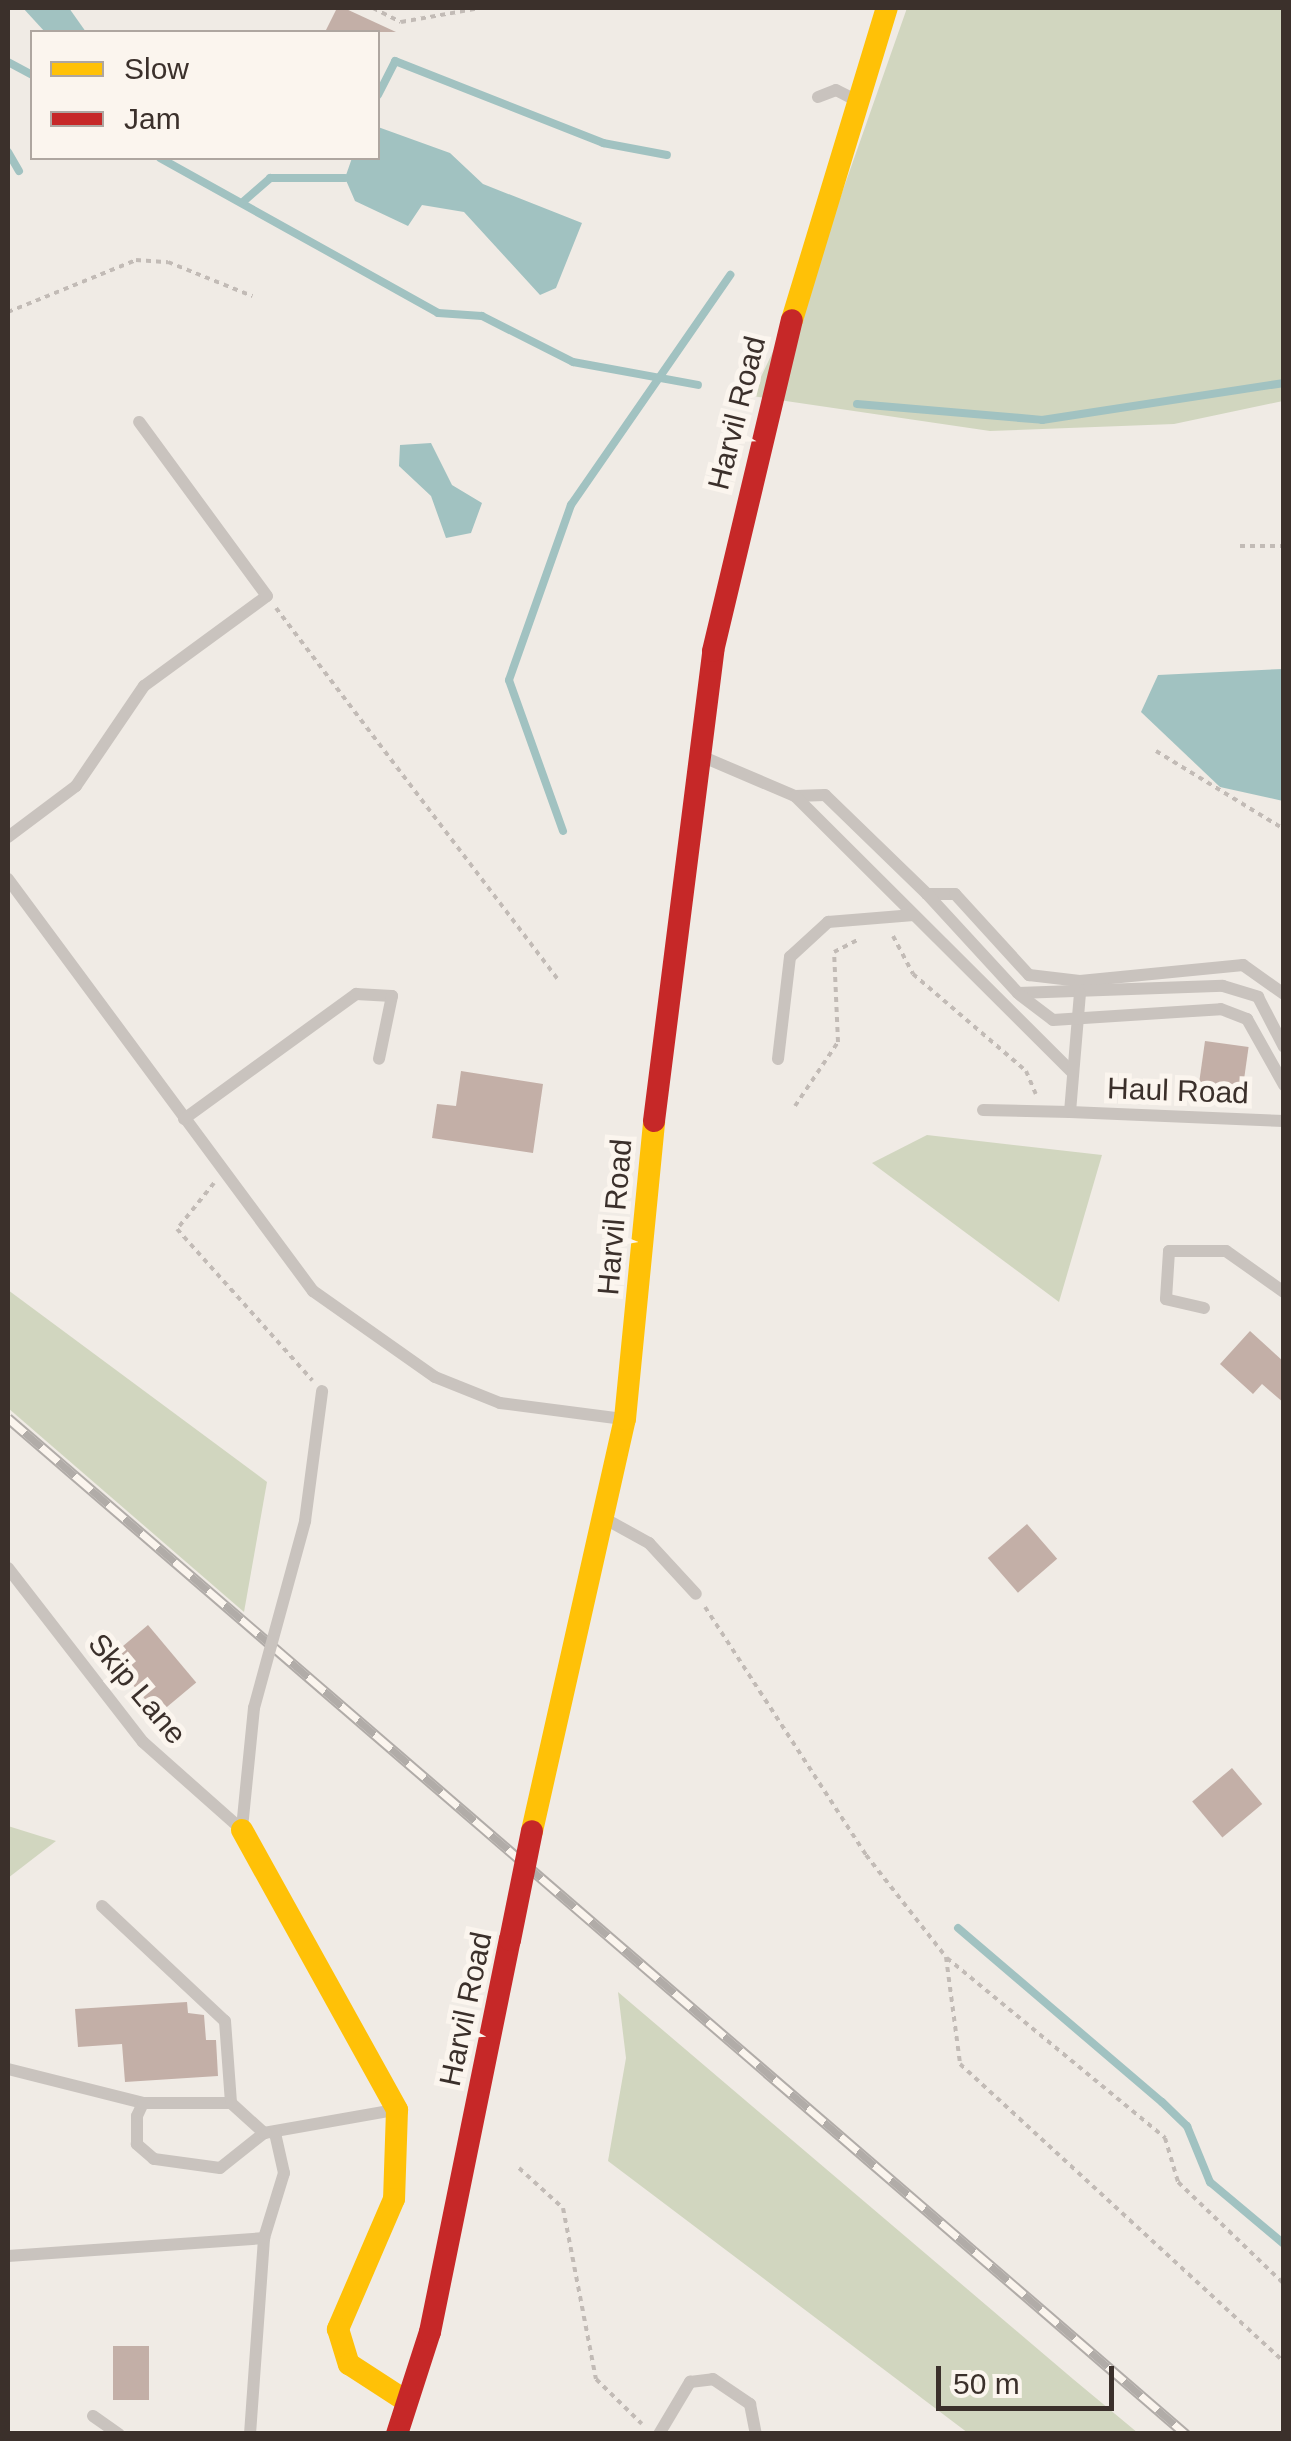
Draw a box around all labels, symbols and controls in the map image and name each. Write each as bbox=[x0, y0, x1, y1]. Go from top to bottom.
legend bbox=[30, 30, 380, 160]
text: Slow bbox=[124, 52, 189, 85]
text: Jam bbox=[124, 102, 181, 135]
street label: Harvil Road bbox=[701, 333, 773, 493]
street label: Haul Road bbox=[1107, 1071, 1249, 1111]
street label: Harvil Road bbox=[590, 1137, 640, 1297]
street label: Skip Lane bbox=[80, 1626, 194, 1752]
street label: Harvil Road bbox=[432, 1929, 500, 2089]
scale bar bbox=[941, 2346, 1118, 2408]
text: 50 m bbox=[953, 2367, 1020, 2400]

